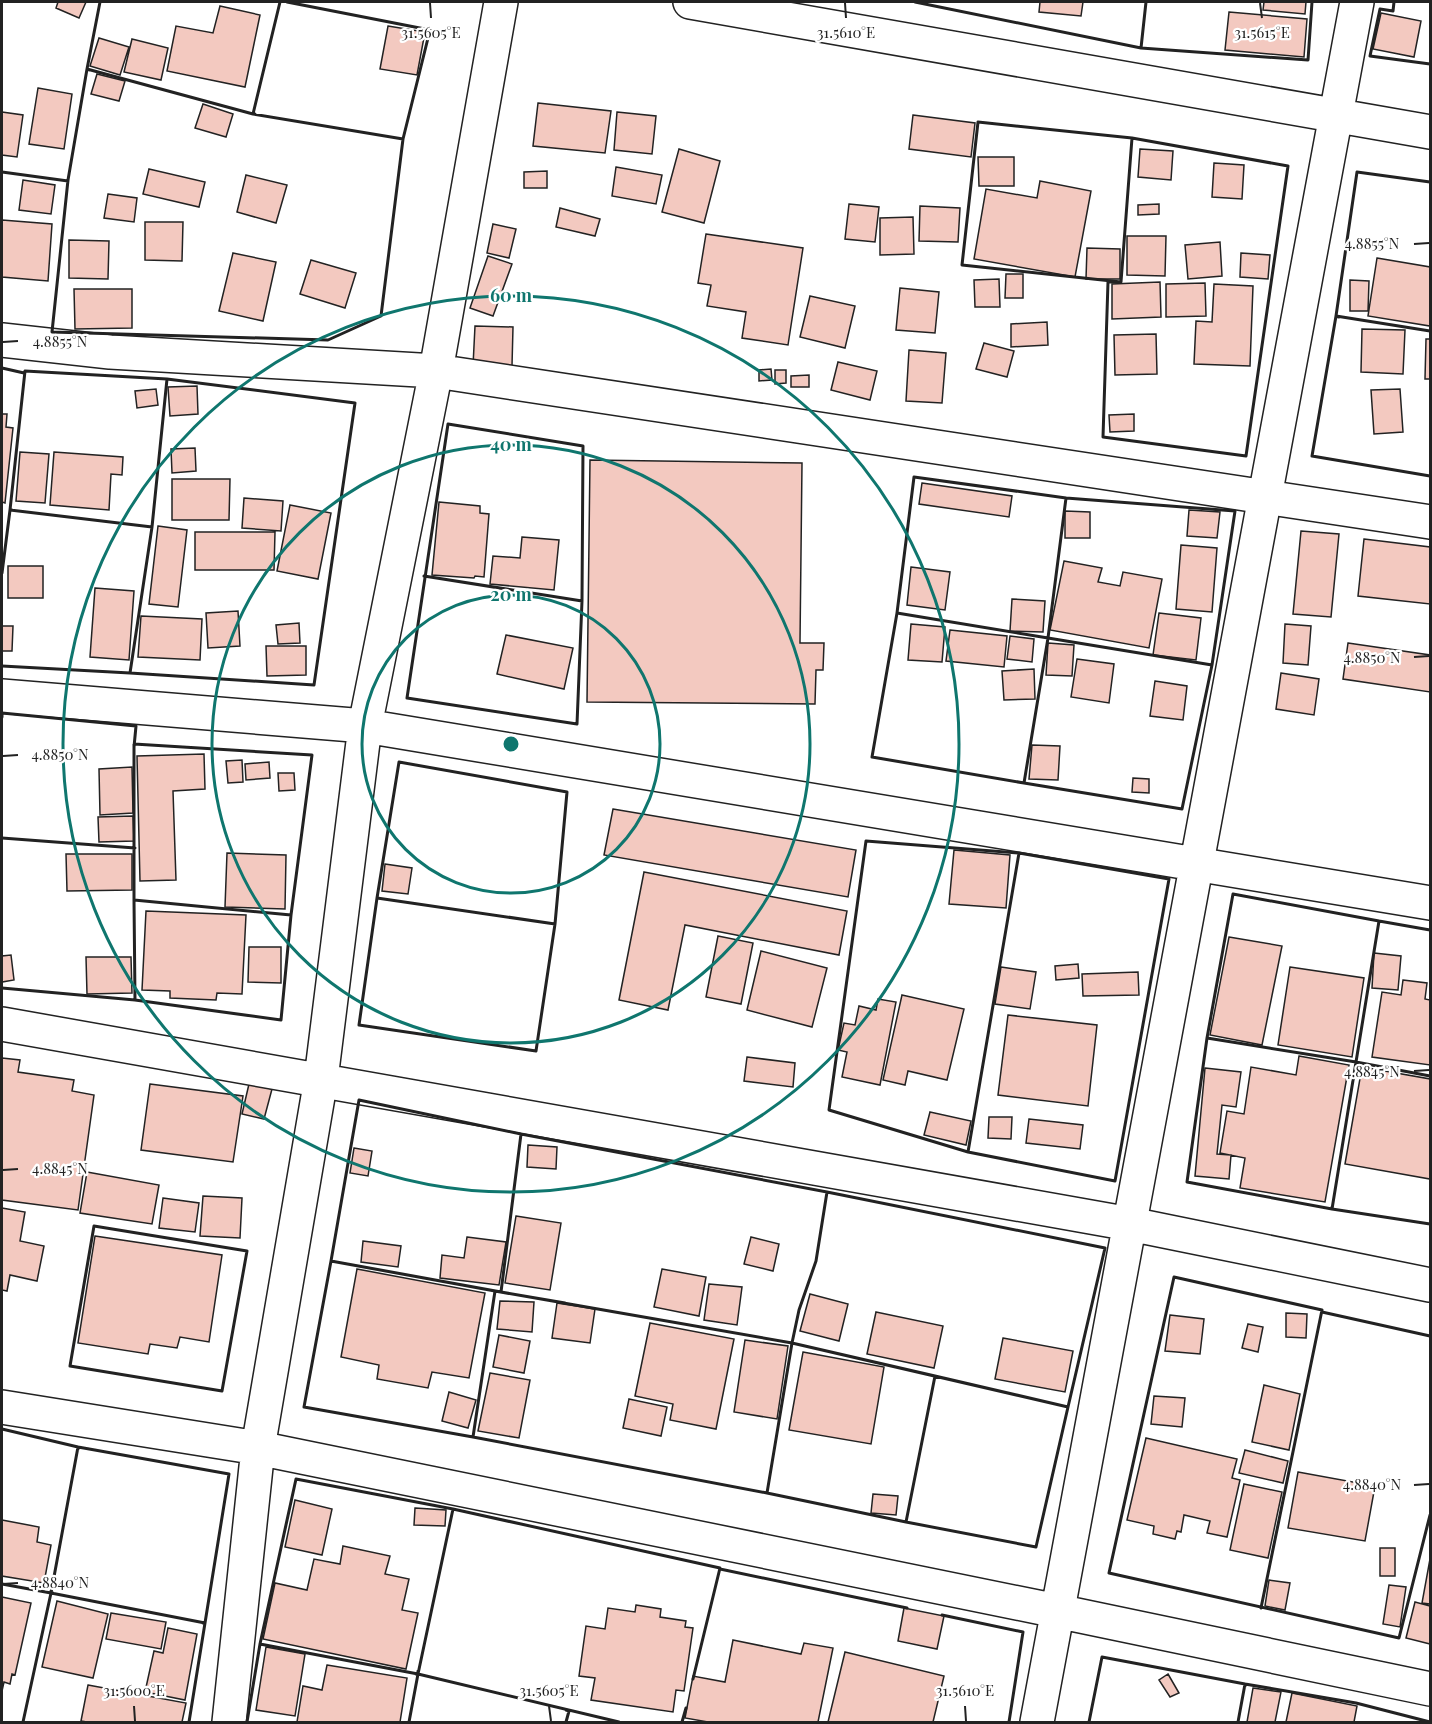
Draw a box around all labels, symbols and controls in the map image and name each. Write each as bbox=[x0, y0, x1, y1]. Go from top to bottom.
text: 31.5605°E bbox=[401, 22, 461, 42]
text: 31.5610°E bbox=[817, 22, 875, 42]
text: 31.5615°E bbox=[1234, 22, 1290, 42]
text: 4.8855°N bbox=[1345, 233, 1400, 253]
text: 60 m bbox=[490, 283, 533, 307]
text: 4.8855°N bbox=[33, 331, 88, 351]
text: 40 m bbox=[490, 432, 533, 456]
text: 20 m bbox=[490, 582, 532, 606]
text: 4.8850°N bbox=[1343, 647, 1401, 667]
centre of rings bbox=[501, 734, 521, 754]
text: 4.8850°N bbox=[31, 744, 89, 764]
text: 4.8845°N bbox=[1344, 1061, 1400, 1081]
text: 4.8845°N bbox=[32, 1158, 88, 1178]
text: 4.8840°N bbox=[1343, 1474, 1402, 1494]
text: 4.8840°N bbox=[31, 1572, 90, 1592]
text: 31.5600°E bbox=[103, 1680, 165, 1700]
text: 31.5605°E bbox=[519, 1680, 579, 1700]
text: 31.5610°E bbox=[936, 1680, 994, 1700]

